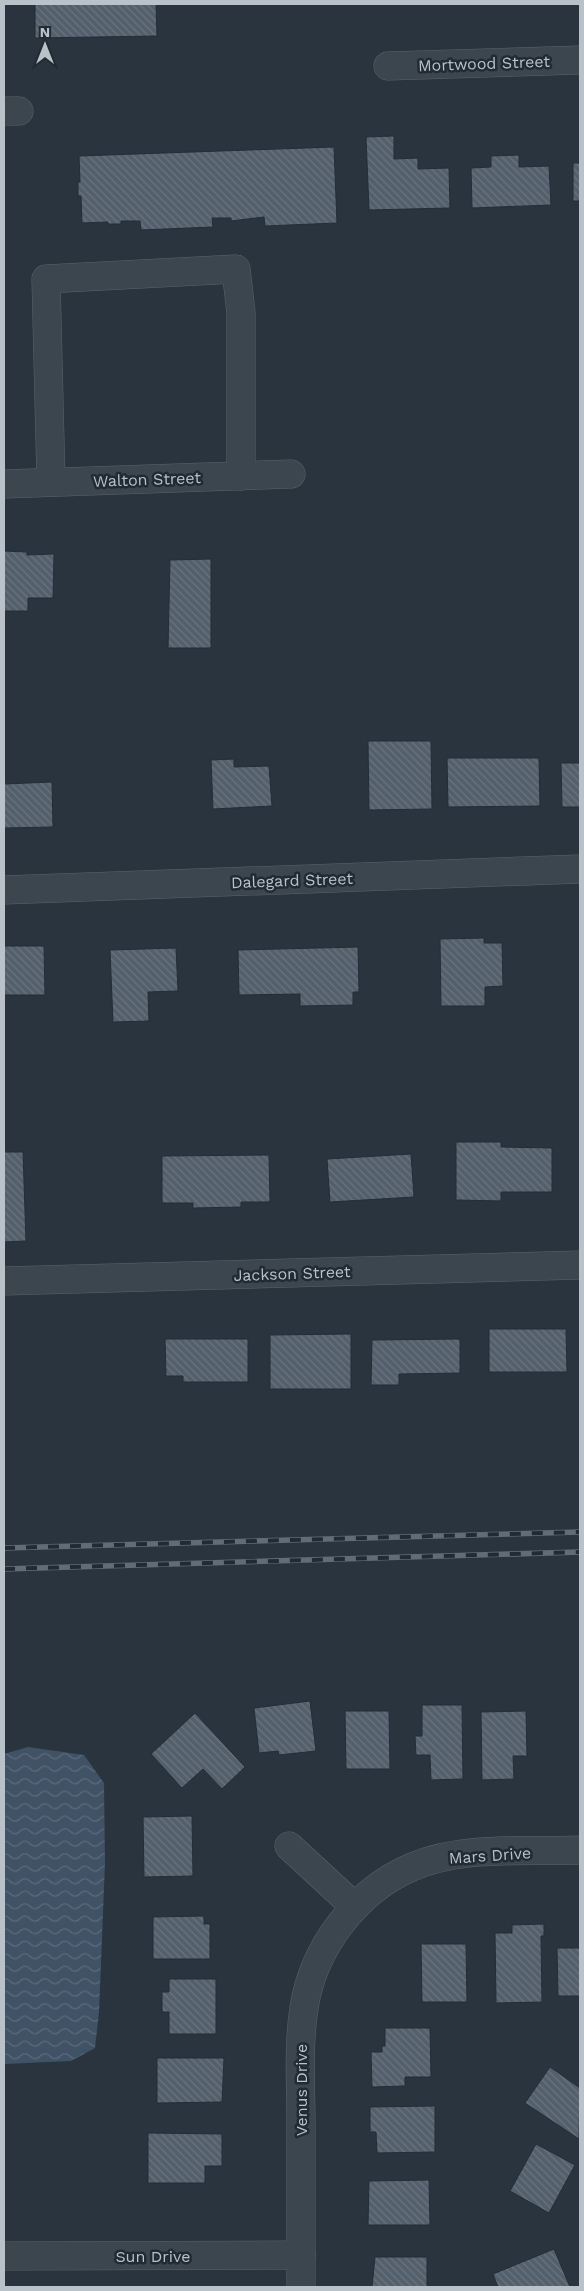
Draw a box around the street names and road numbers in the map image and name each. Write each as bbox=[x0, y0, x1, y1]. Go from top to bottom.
street label: Mortwood Street bbox=[418, 52, 551, 75]
street label: Walton Street bbox=[93, 468, 202, 491]
street label: Dalegard Street bbox=[231, 869, 354, 892]
street label: Jackson Street bbox=[233, 1262, 351, 1285]
street label: Mars Drive bbox=[448, 1843, 532, 1868]
street label: Venus Drive bbox=[292, 2044, 311, 2136]
street label: Sun Drive bbox=[115, 2247, 191, 2266]

